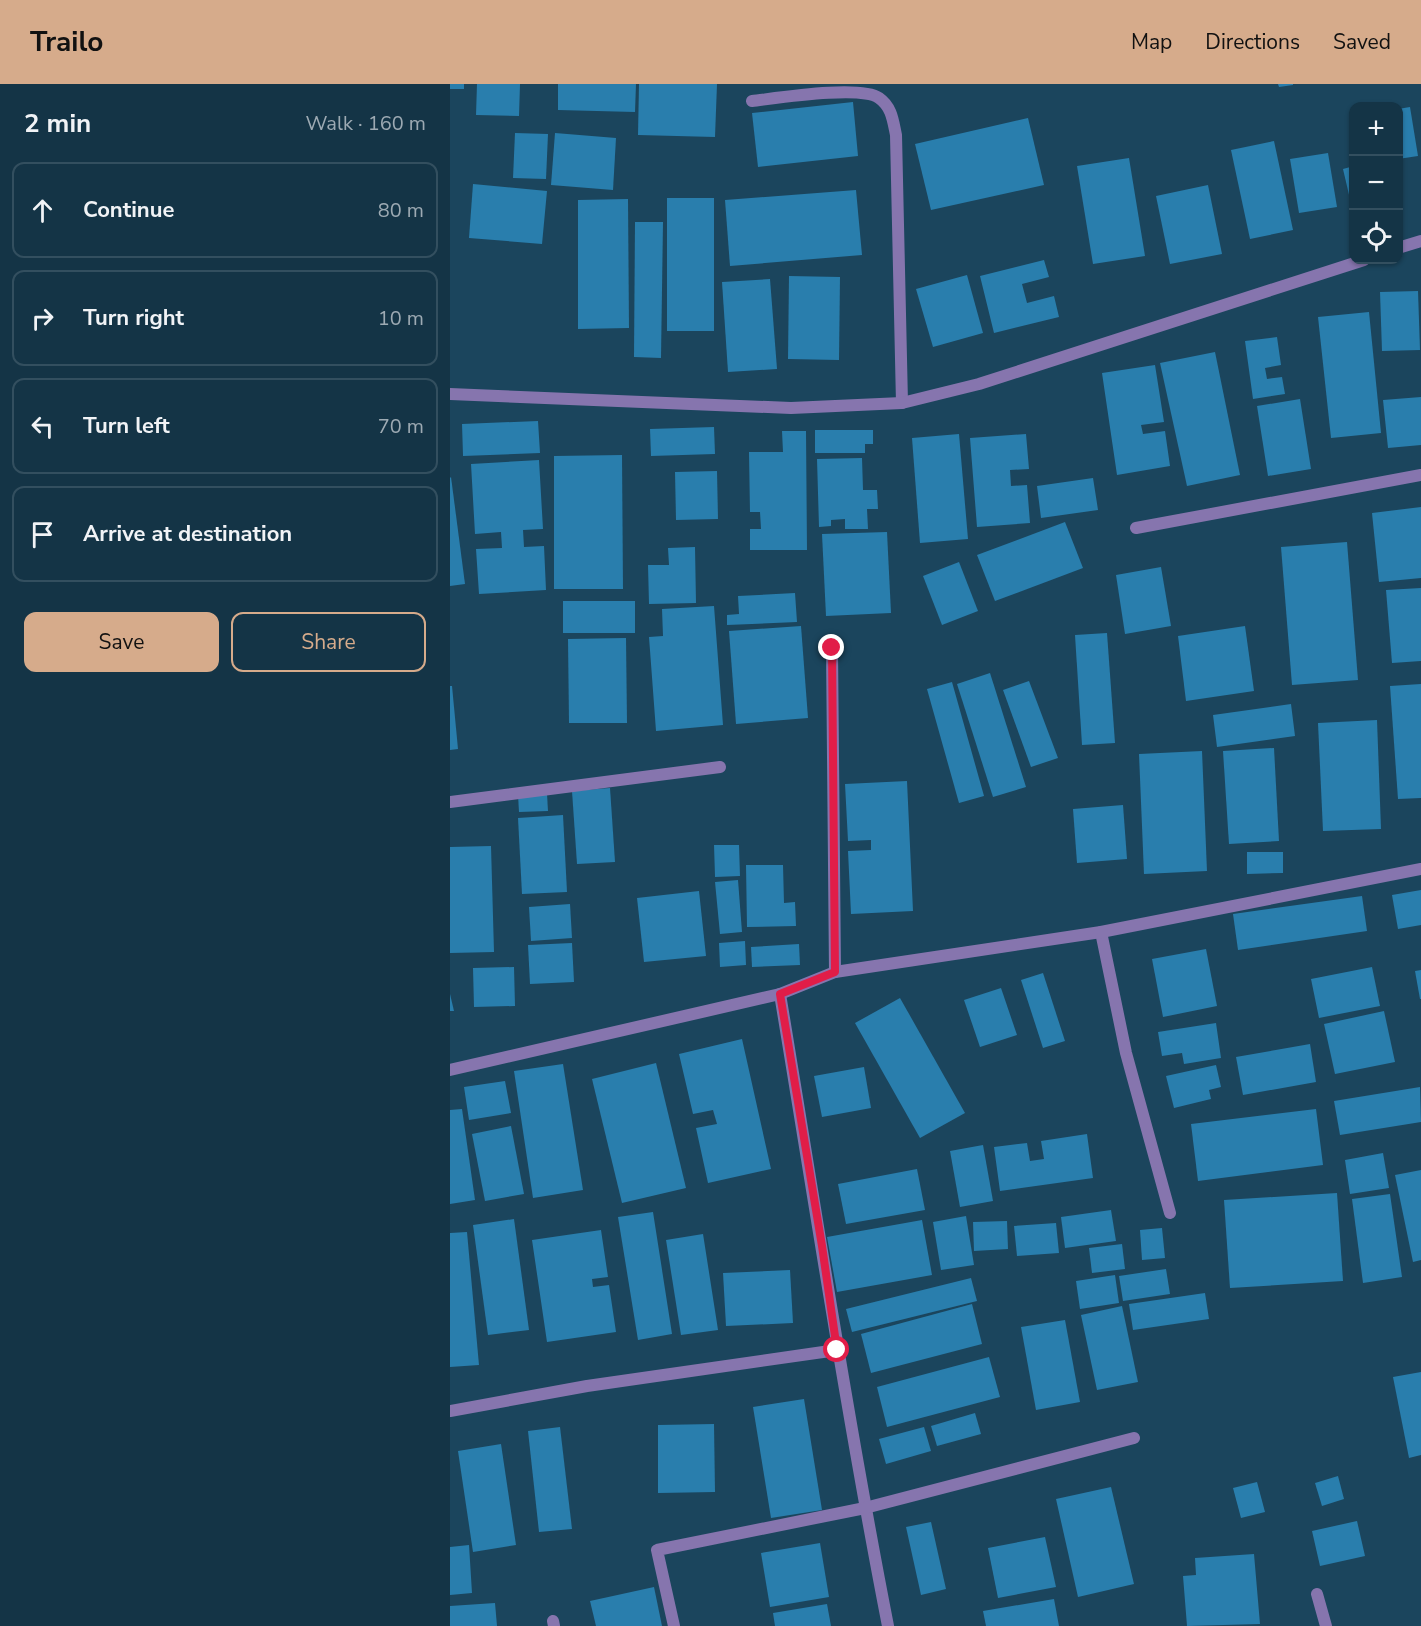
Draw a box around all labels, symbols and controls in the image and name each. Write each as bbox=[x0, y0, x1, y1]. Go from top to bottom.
text: Trailo bbox=[30, 23, 103, 61]
text: Map bbox=[1131, 28, 1172, 56]
text: Directions bbox=[1205, 28, 1300, 56]
text: Saved bbox=[1333, 28, 1391, 56]
map controls bbox=[1349, 102, 1403, 264]
button: + bbox=[1349, 102, 1403, 156]
text: 2 min bbox=[24, 106, 91, 141]
text: Walk · 160 m bbox=[306, 110, 426, 137]
button: − bbox=[1349, 156, 1403, 210]
icon: ahead bbox=[26, 194, 59, 227]
text: Continue bbox=[83, 195, 174, 225]
text: 80 m bbox=[378, 197, 424, 224]
button: locate bbox=[1349, 210, 1403, 264]
icon: right bbox=[26, 302, 59, 335]
text: Turn right bbox=[83, 303, 184, 333]
text: 10 m bbox=[378, 305, 424, 332]
icon: left bbox=[26, 410, 59, 443]
text: Turn left bbox=[83, 411, 170, 441]
text: 70 m bbox=[378, 413, 424, 440]
icon: arrive bbox=[26, 518, 59, 551]
text: Arrive at destination bbox=[83, 519, 292, 549]
button: Save bbox=[24, 612, 219, 672]
button: Share bbox=[231, 612, 426, 672]
route end bbox=[818, 634, 844, 660]
route start bbox=[823, 1336, 849, 1362]

